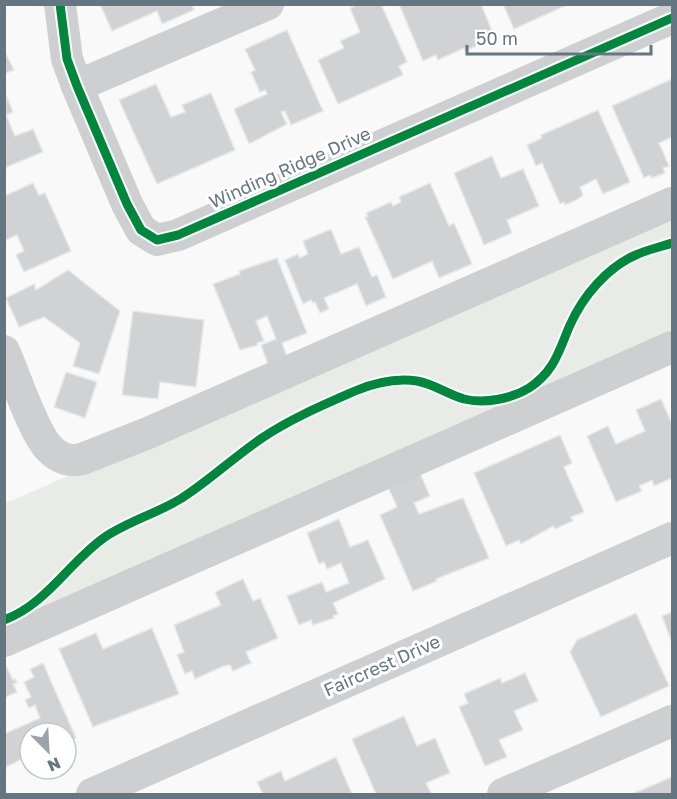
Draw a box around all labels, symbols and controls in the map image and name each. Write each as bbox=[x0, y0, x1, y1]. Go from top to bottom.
scale bar bbox=[467, 18, 652, 56]
text: 50 m bbox=[476, 27, 518, 49]
street label: Winding Ridge Drive bbox=[205, 122, 374, 213]
street label: Faircrest Drive bbox=[320, 630, 443, 701]
north arrow bbox=[18, 721, 78, 781]
text: N bbox=[44, 753, 64, 776]

